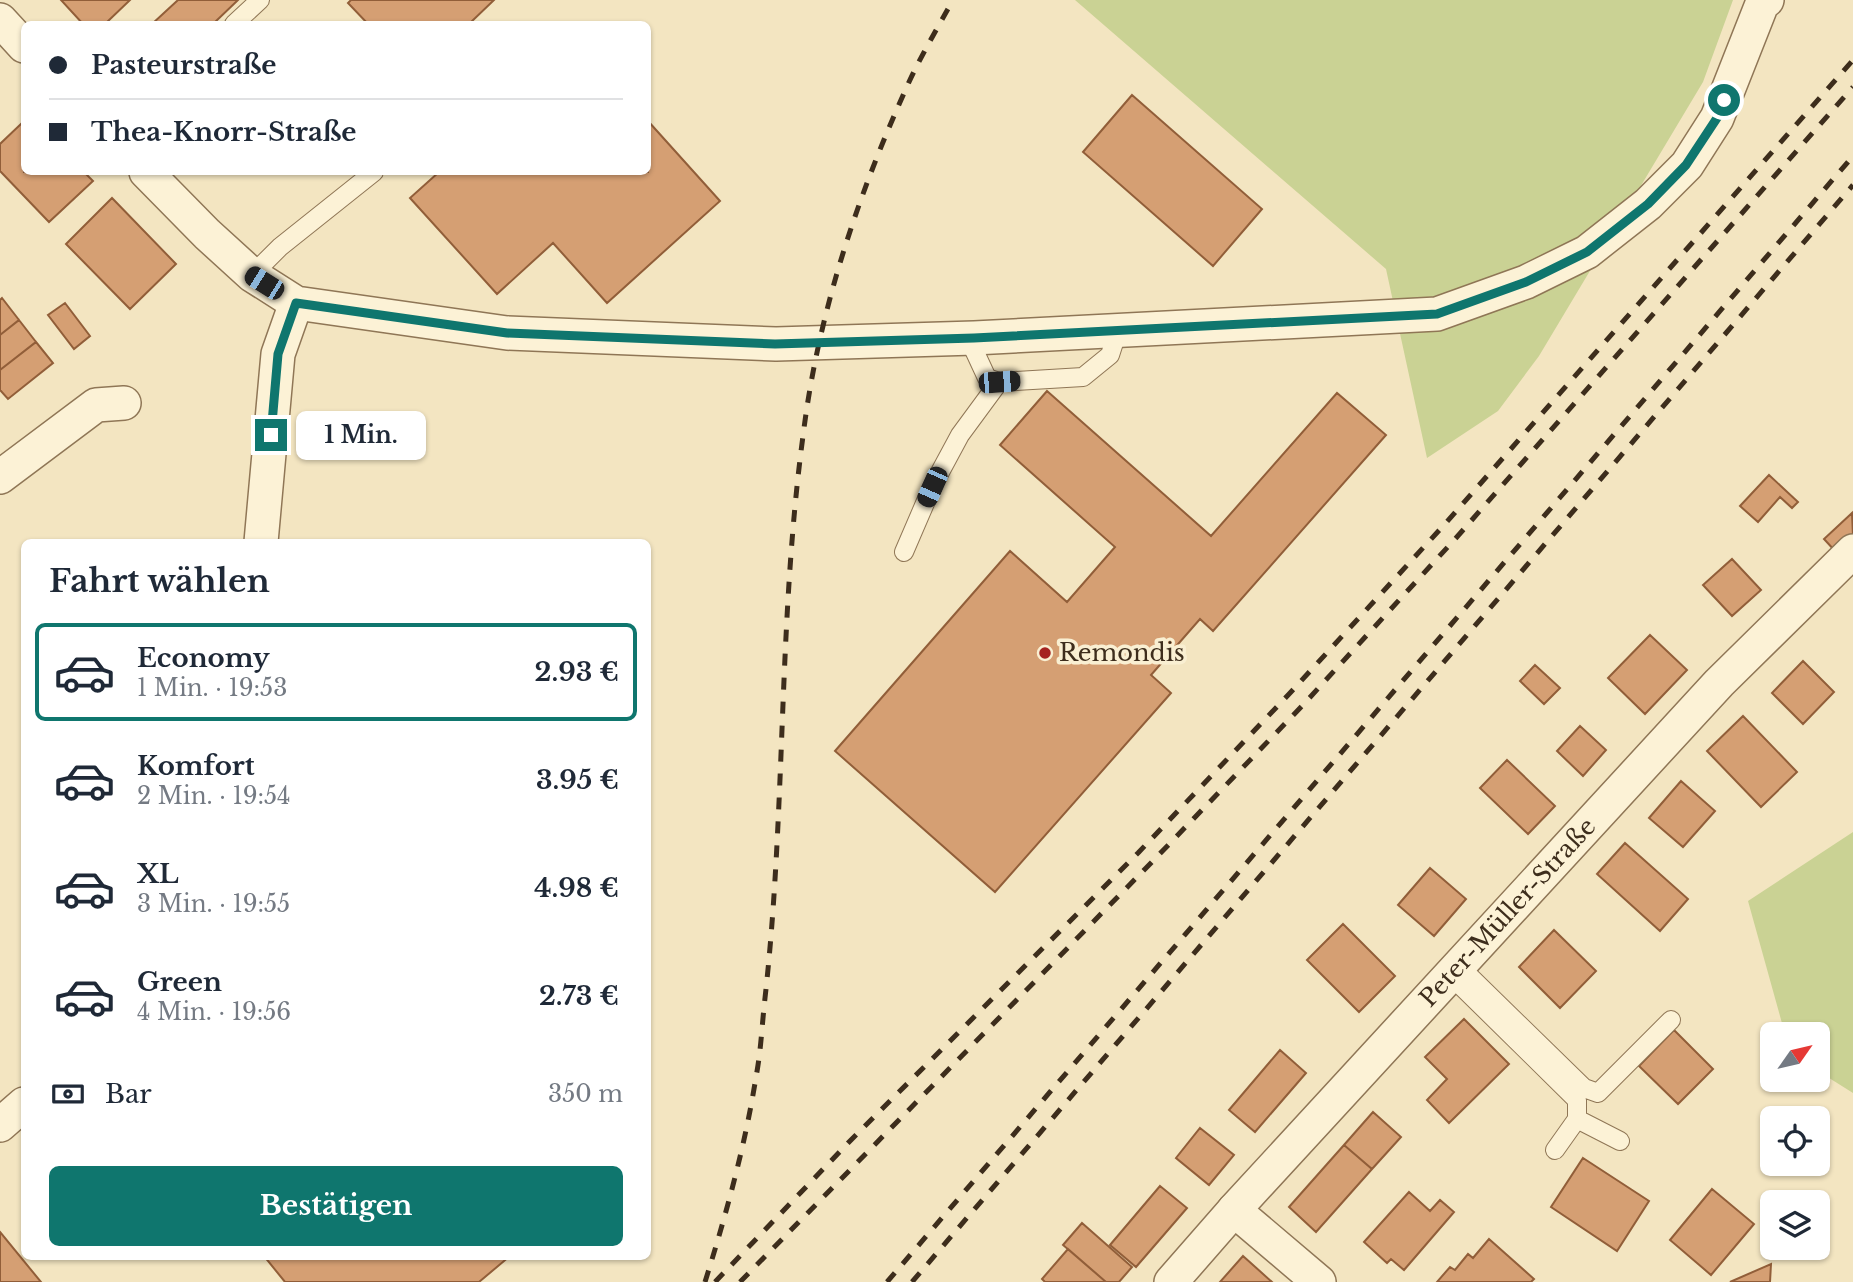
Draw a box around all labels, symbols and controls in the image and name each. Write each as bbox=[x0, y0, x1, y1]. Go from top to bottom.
text: Pasteurstraße bbox=[91, 49, 277, 81]
route start bbox=[1708, 84, 1740, 116]
text: Thea-Knorr-Straße bbox=[91, 116, 357, 148]
car bbox=[241, 263, 288, 303]
car bbox=[978, 370, 1021, 394]
callout: 1 Min. bbox=[296, 410, 425, 460]
route end bbox=[255, 419, 287, 451]
text: 1 Min. bbox=[324, 421, 398, 449]
car bbox=[914, 464, 951, 510]
text: Fahrt wählen bbox=[49, 561, 270, 601]
place label: Remondis bbox=[1059, 638, 1185, 667]
icon: car bbox=[53, 641, 116, 704]
text: Economy bbox=[137, 642, 270, 674]
marker: Remondis bbox=[1037, 645, 1053, 661]
text: 2.93 € bbox=[534, 656, 619, 688]
text: 1 Min. · 19:53 bbox=[137, 674, 287, 702]
icon: car bbox=[53, 749, 116, 812]
text: Komfort bbox=[137, 750, 255, 782]
text: 3.95 € bbox=[536, 764, 619, 796]
text: 2 Min. · 19:54 bbox=[137, 782, 291, 810]
street label: Peter-Müller-Straße bbox=[1413, 812, 1601, 1013]
icon: car bbox=[53, 857, 116, 920]
text: XL bbox=[137, 858, 179, 890]
text: 4.98 € bbox=[534, 872, 619, 904]
text: 3 Min. · 19:55 bbox=[137, 890, 290, 918]
icon: car bbox=[53, 965, 116, 1028]
text: Green bbox=[137, 966, 222, 998]
text: 2.73 € bbox=[539, 980, 619, 1012]
text: 4 Min. · 19:56 bbox=[137, 998, 291, 1026]
north arrow bbox=[1760, 1022, 1830, 1092]
map controls bbox=[1760, 1022, 1830, 1260]
icon: cash bbox=[49, 1075, 87, 1113]
text: Bar bbox=[105, 1078, 152, 1110]
text: 350 m bbox=[548, 1080, 623, 1108]
button: locate bbox=[1760, 1106, 1830, 1176]
button: Bestätigen bbox=[49, 1166, 623, 1246]
button: layers bbox=[1760, 1190, 1830, 1260]

